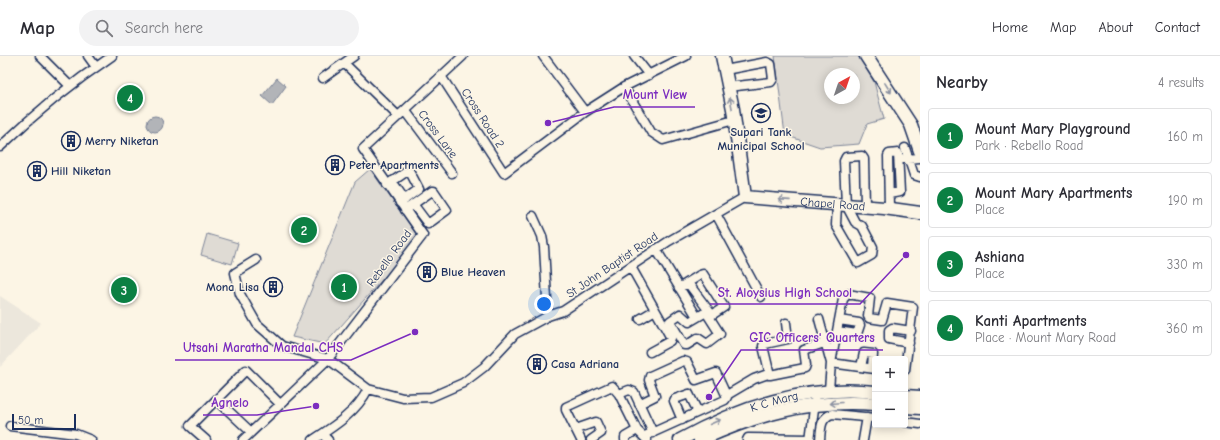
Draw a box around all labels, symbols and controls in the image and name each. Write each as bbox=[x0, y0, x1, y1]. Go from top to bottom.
search box bbox=[79, 10, 359, 46]
text: Map bbox=[20, 17, 55, 39]
icon: search bbox=[93, 17, 115, 39]
text: Search here bbox=[125, 19, 203, 37]
text: Home bbox=[992, 19, 1028, 36]
text: Map bbox=[1050, 19, 1076, 36]
text: About bbox=[1098, 19, 1133, 36]
text: Contact bbox=[1155, 19, 1200, 36]
north arrow bbox=[824, 68, 860, 104]
text: Nearby bbox=[936, 73, 987, 92]
text: 4 results bbox=[1158, 75, 1204, 90]
callout: Mount View bbox=[614, 82, 695, 107]
pin: 4 bbox=[117, 83, 143, 113]
one-way arrow bbox=[884, 83, 892, 94]
street label: Cross Road 2 bbox=[459, 86, 507, 150]
text: Mount View bbox=[623, 87, 687, 102]
one-way arrow bbox=[727, 97, 735, 110]
school or university icon: Supari Tank Municipal School bbox=[750, 102, 772, 124]
street label: Cross Lane bbox=[415, 107, 461, 161]
text: Mount Mary Playground bbox=[975, 120, 1131, 138]
place label: Supari Tank Municipal School bbox=[717, 125, 805, 153]
text: 1 bbox=[947, 129, 953, 144]
text: 160 m bbox=[1168, 129, 1203, 144]
building icon: Merry Niketan bbox=[60, 130, 82, 152]
place label: Merry Niketan bbox=[85, 134, 159, 148]
text: Park · Rebello Road bbox=[975, 138, 1083, 153]
building icon: Peter Apartments bbox=[324, 154, 346, 176]
place label: Peter Apartments bbox=[349, 158, 439, 172]
building icon: Hill Niketan bbox=[26, 160, 48, 182]
place label: Hill Niketan bbox=[51, 164, 111, 178]
text: Mount Mary Apartments bbox=[975, 184, 1132, 202]
text: 2 bbox=[947, 193, 953, 208]
text: 190 m bbox=[1168, 193, 1203, 208]
street label: Chapel Road bbox=[800, 194, 866, 213]
one-way arrow bbox=[778, 197, 791, 204]
text: Place bbox=[975, 202, 1005, 217]
pin: 2 bbox=[291, 215, 317, 245]
street label: Rebello Road bbox=[364, 227, 414, 289]
street label: St John Baptist Road bbox=[564, 229, 660, 301]
text: Ashiana bbox=[975, 248, 1025, 266]
text: 3 bbox=[947, 257, 953, 272]
text: 330 m bbox=[1167, 257, 1203, 272]
building icon: Blue Heaven bbox=[416, 261, 438, 283]
place label: Blue Heaven bbox=[441, 265, 505, 279]
text: Place bbox=[975, 266, 1005, 281]
pin: 1 bbox=[331, 272, 357, 302]
pin: 3 bbox=[111, 275, 137, 305]
building icon: Mona Lisa bbox=[262, 276, 284, 298]
callout: St. Aloysius High School bbox=[710, 279, 860, 304]
place label: Mona Lisa bbox=[206, 280, 259, 294]
text: St. Aloysius High School bbox=[718, 285, 852, 300]
your location bbox=[534, 294, 554, 314]
text: Kanti Apartments bbox=[975, 312, 1087, 330]
text: 4 bbox=[947, 321, 953, 336]
text: 360 m bbox=[1166, 321, 1203, 336]
callout: GIC Officers' Quarters bbox=[741, 325, 883, 350]
text: GIC Officers' Quarters bbox=[749, 330, 875, 345]
text: Place · Mount Mary Road bbox=[975, 330, 1116, 345]
callout: Utsahi Maratha Mandal CHS bbox=[175, 335, 351, 360]
text: Utsahi Maratha Mandal CHS bbox=[183, 340, 343, 355]
building icon: Casa Adriana bbox=[526, 353, 548, 375]
map controls bbox=[872, 356, 908, 428]
button: + bbox=[872, 356, 908, 392]
place label: Casa Adriana bbox=[551, 357, 619, 371]
street label: K C Marg bbox=[748, 389, 799, 415]
callout: Agnelo bbox=[203, 390, 257, 415]
button: − bbox=[872, 392, 908, 428]
text: Agnelo bbox=[211, 395, 249, 410]
one-way arrow bbox=[830, 399, 843, 406]
scale bar bbox=[12, 412, 76, 431]
text: 50 m bbox=[18, 414, 43, 427]
one-way arrow bbox=[708, 418, 720, 425]

